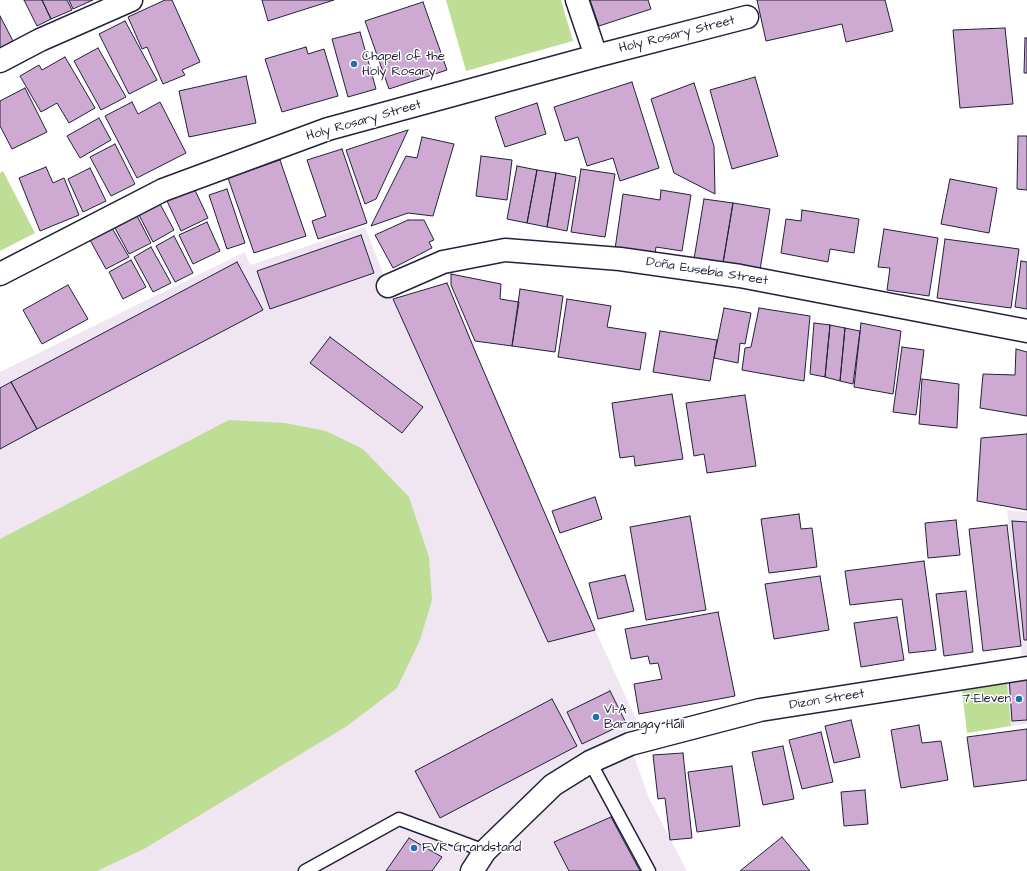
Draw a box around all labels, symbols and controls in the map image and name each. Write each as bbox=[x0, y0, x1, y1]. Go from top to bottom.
street label: Holy Rosary Street bbox=[617, 13, 737, 57]
place label: Chapel of the Holy Rosary bbox=[362, 49, 445, 80]
marker: Chapel of the Holy Rosary bbox=[349, 59, 359, 69]
street label: Holy Rosary Street bbox=[305, 97, 423, 145]
street label: Doña Eusebia Street bbox=[645, 255, 769, 289]
street label: Dizon Street bbox=[788, 686, 866, 714]
place label: 7-Eleven bbox=[962, 691, 1011, 707]
marker: 7-Eleven bbox=[1014, 694, 1024, 704]
place label: VI-A Barangay Hall bbox=[604, 702, 684, 733]
marker: VI-A Barangay Hall bbox=[591, 712, 601, 722]
place label: FVR Grandstand bbox=[422, 840, 521, 856]
marker: FVR Grandstand bbox=[409, 843, 419, 853]

